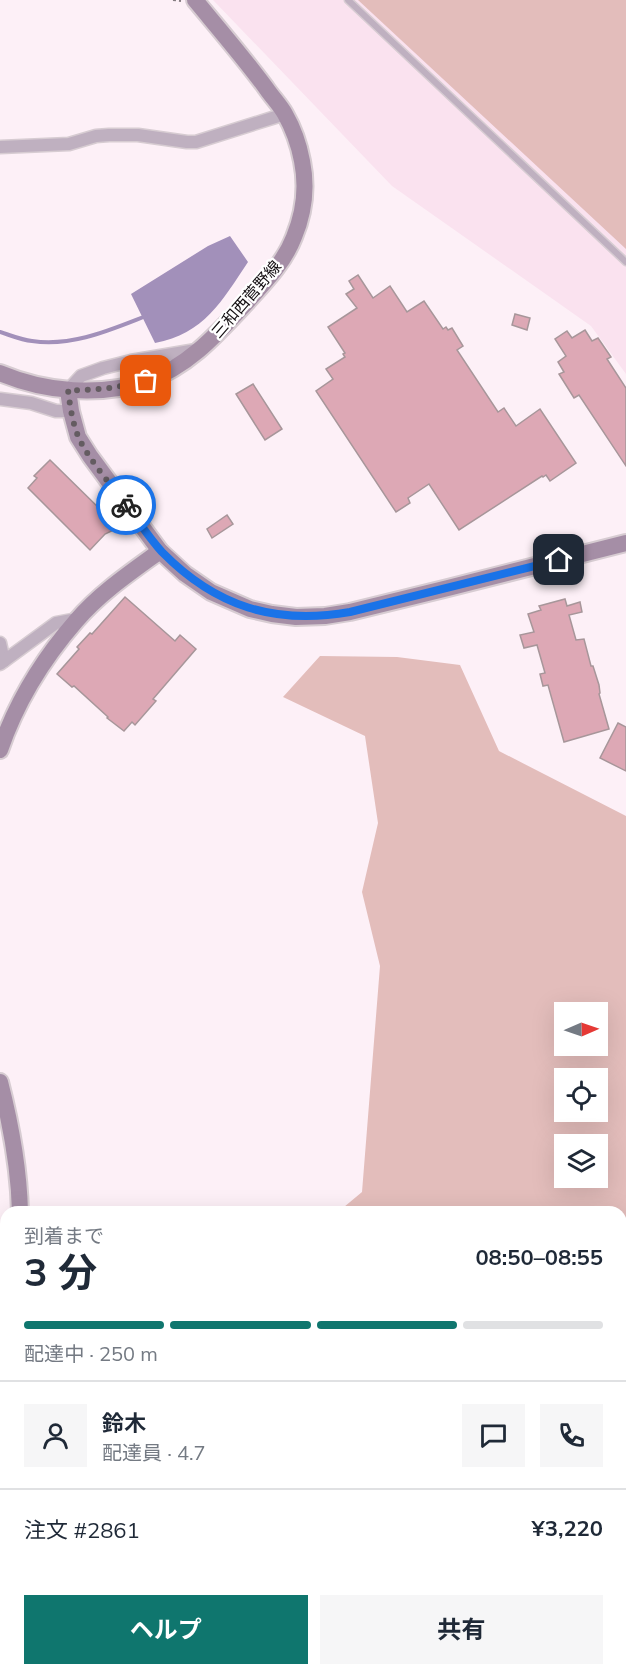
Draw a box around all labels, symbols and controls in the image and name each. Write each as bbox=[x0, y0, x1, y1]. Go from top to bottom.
street label: 三和西菅野線 bbox=[207, 256, 285, 342]
pin bbox=[120, 355, 171, 406]
icon: bag bbox=[129, 364, 162, 397]
courier bbox=[96, 475, 156, 535]
icon: bike bbox=[110, 489, 143, 522]
pin bbox=[533, 534, 584, 585]
icon: home bbox=[542, 543, 575, 576]
north arrow bbox=[554, 1002, 608, 1056]
map controls bbox=[554, 1002, 608, 1188]
button: locate bbox=[554, 1068, 608, 1122]
button: layers bbox=[554, 1134, 608, 1188]
text: 到着まで bbox=[24, 1223, 104, 1248]
text: 08:50–08:55 bbox=[475, 1243, 603, 1271]
text: 3 分 bbox=[24, 1247, 97, 1296]
text: 配達中 · 250 m bbox=[24, 1341, 158, 1366]
button: person bbox=[24, 1404, 87, 1467]
button: chat bbox=[462, 1404, 525, 1467]
button: phone bbox=[540, 1404, 603, 1467]
text: 鈴木 bbox=[102, 1409, 146, 1437]
text: 配達員 · 4.7 bbox=[102, 1440, 206, 1465]
text: ¥3,220 bbox=[532, 1514, 603, 1542]
text: 注文 #2861 bbox=[24, 1516, 140, 1544]
button: ヘルプ bbox=[24, 1595, 308, 1664]
button: 共有 bbox=[320, 1595, 603, 1664]

